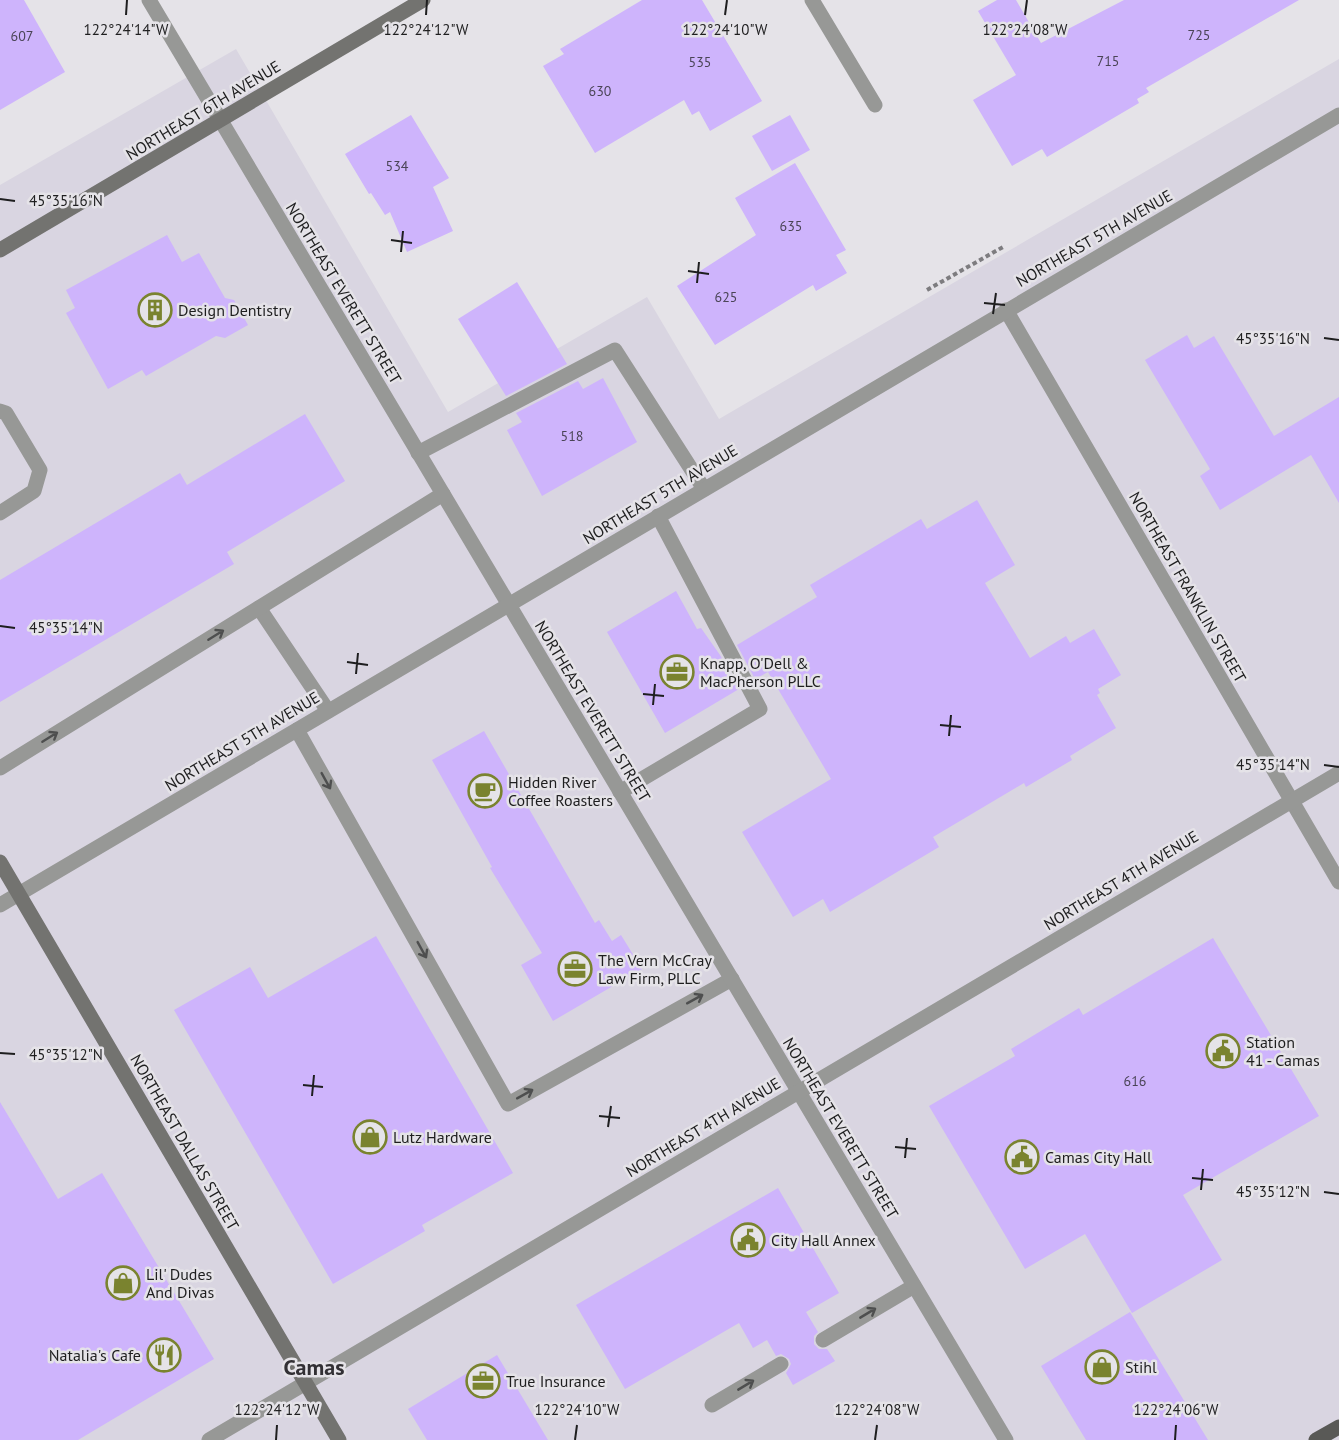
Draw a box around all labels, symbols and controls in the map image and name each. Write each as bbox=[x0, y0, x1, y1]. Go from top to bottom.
text: 122°24'14"W bbox=[84, 20, 169, 39]
text: 122°24'12"W bbox=[384, 20, 469, 39]
text: 122°24'10"W bbox=[683, 20, 768, 39]
text: 122°24'08"W bbox=[983, 20, 1068, 39]
house number: 725 bbox=[1188, 26, 1210, 44]
house number: 607 bbox=[11, 27, 33, 45]
house number: 715 bbox=[1097, 52, 1119, 70]
house number: 535 bbox=[689, 53, 711, 71]
street label: NORTHEAST 6TH AVENUE bbox=[122, 56, 284, 164]
house number: 630 bbox=[589, 82, 612, 100]
house number: 534 bbox=[386, 157, 409, 175]
street label: NORTHEAST 5TH AVENUE bbox=[1012, 185, 1176, 291]
text: 45°35'16"N bbox=[29, 191, 103, 210]
street label: NORTHEAST EVERETT STREET bbox=[282, 199, 406, 387]
house number: 635 bbox=[780, 217, 802, 235]
house number: 625 bbox=[715, 288, 737, 306]
building icon: Design Dentistry bbox=[137, 292, 173, 328]
place label: Design Dentistry bbox=[178, 300, 292, 320]
text: 45°35'16"N bbox=[1236, 329, 1310, 348]
house number: 518 bbox=[561, 427, 583, 445]
street label: NORTHEAST 5TH AVENUE bbox=[579, 440, 741, 548]
street label: NORTHEAST FRANKLIN STREET bbox=[1125, 488, 1251, 686]
street label: NORTHEAST EVERETT STREET bbox=[531, 617, 655, 805]
text: 45°35'14"N bbox=[29, 618, 103, 637]
one-way arrow bbox=[207, 628, 224, 641]
place label: Knapp, O'Dell & MacPherson PLLC bbox=[700, 653, 821, 691]
office icon: Knapp, O'Dell & MacPherson PLLC bbox=[659, 654, 695, 690]
street label: NORTHEAST 5TH AVENUE bbox=[161, 687, 323, 795]
one-way arrow bbox=[41, 731, 58, 743]
text: 45°35'14"N bbox=[1236, 755, 1310, 774]
one-way arrow bbox=[321, 771, 332, 789]
place label: Hidden River Coffee Roasters bbox=[508, 772, 613, 810]
cafe icon: Hidden River Coffee Roasters bbox=[467, 773, 503, 809]
street label: NORTHEAST 4TH AVENUE bbox=[1040, 826, 1202, 934]
one-way arrow bbox=[417, 941, 428, 959]
place label: The Vern McCray Law Firm, PLLC bbox=[598, 950, 712, 988]
office icon: The Vern McCray Law Firm, PLLC bbox=[557, 951, 593, 987]
one-way arrow bbox=[686, 993, 703, 1005]
place label: Station 41 - Camas bbox=[1246, 1032, 1320, 1070]
public building icon: Station 41 - Camas bbox=[1205, 1033, 1241, 1069]
street label: NORTHEAST EVERETT STREET bbox=[779, 1034, 903, 1222]
text: 45°35'12"N bbox=[29, 1045, 103, 1064]
street label: NORTHEAST DALLAS STREET bbox=[126, 1050, 244, 1234]
house number: 616 bbox=[1124, 1072, 1146, 1090]
street label: NORTHEAST 4TH AVENUE bbox=[622, 1073, 784, 1181]
one-way arrow bbox=[516, 1088, 533, 1100]
shop icon: Lutz Hardware bbox=[352, 1119, 388, 1155]
place label: Lutz Hardware bbox=[393, 1127, 492, 1147]
public building icon: Camas City Hall bbox=[1004, 1139, 1040, 1175]
place label: Camas City Hall bbox=[1045, 1147, 1152, 1167]
text: 45°35'12"N bbox=[1236, 1182, 1310, 1201]
public building icon: City Hall Annex bbox=[730, 1222, 766, 1258]
place label: City Hall Annex bbox=[771, 1230, 876, 1250]
place label: Lil' Dudes And Divas bbox=[146, 1264, 214, 1302]
shop icon: Lil' Dudes And Divas bbox=[105, 1265, 141, 1301]
one-way arrow bbox=[859, 1307, 876, 1319]
restaurant icon: Natalia's Cafe bbox=[146, 1337, 182, 1373]
place label: Natalia's Cafe bbox=[49, 1345, 141, 1365]
shop icon: Stihl bbox=[1084, 1349, 1120, 1385]
district label: Camas bbox=[284, 1353, 344, 1381]
place label: Stihl bbox=[1125, 1357, 1157, 1377]
office icon: True Insurance bbox=[465, 1363, 501, 1399]
place label: True Insurance bbox=[506, 1371, 606, 1391]
one-way arrow bbox=[737, 1379, 754, 1391]
text: 122°24'12"W bbox=[235, 1400, 320, 1419]
text: 122°24'10"W bbox=[535, 1400, 620, 1419]
text: 122°24'08"W bbox=[835, 1400, 920, 1419]
text: 122°24'06"W bbox=[1134, 1400, 1219, 1419]

